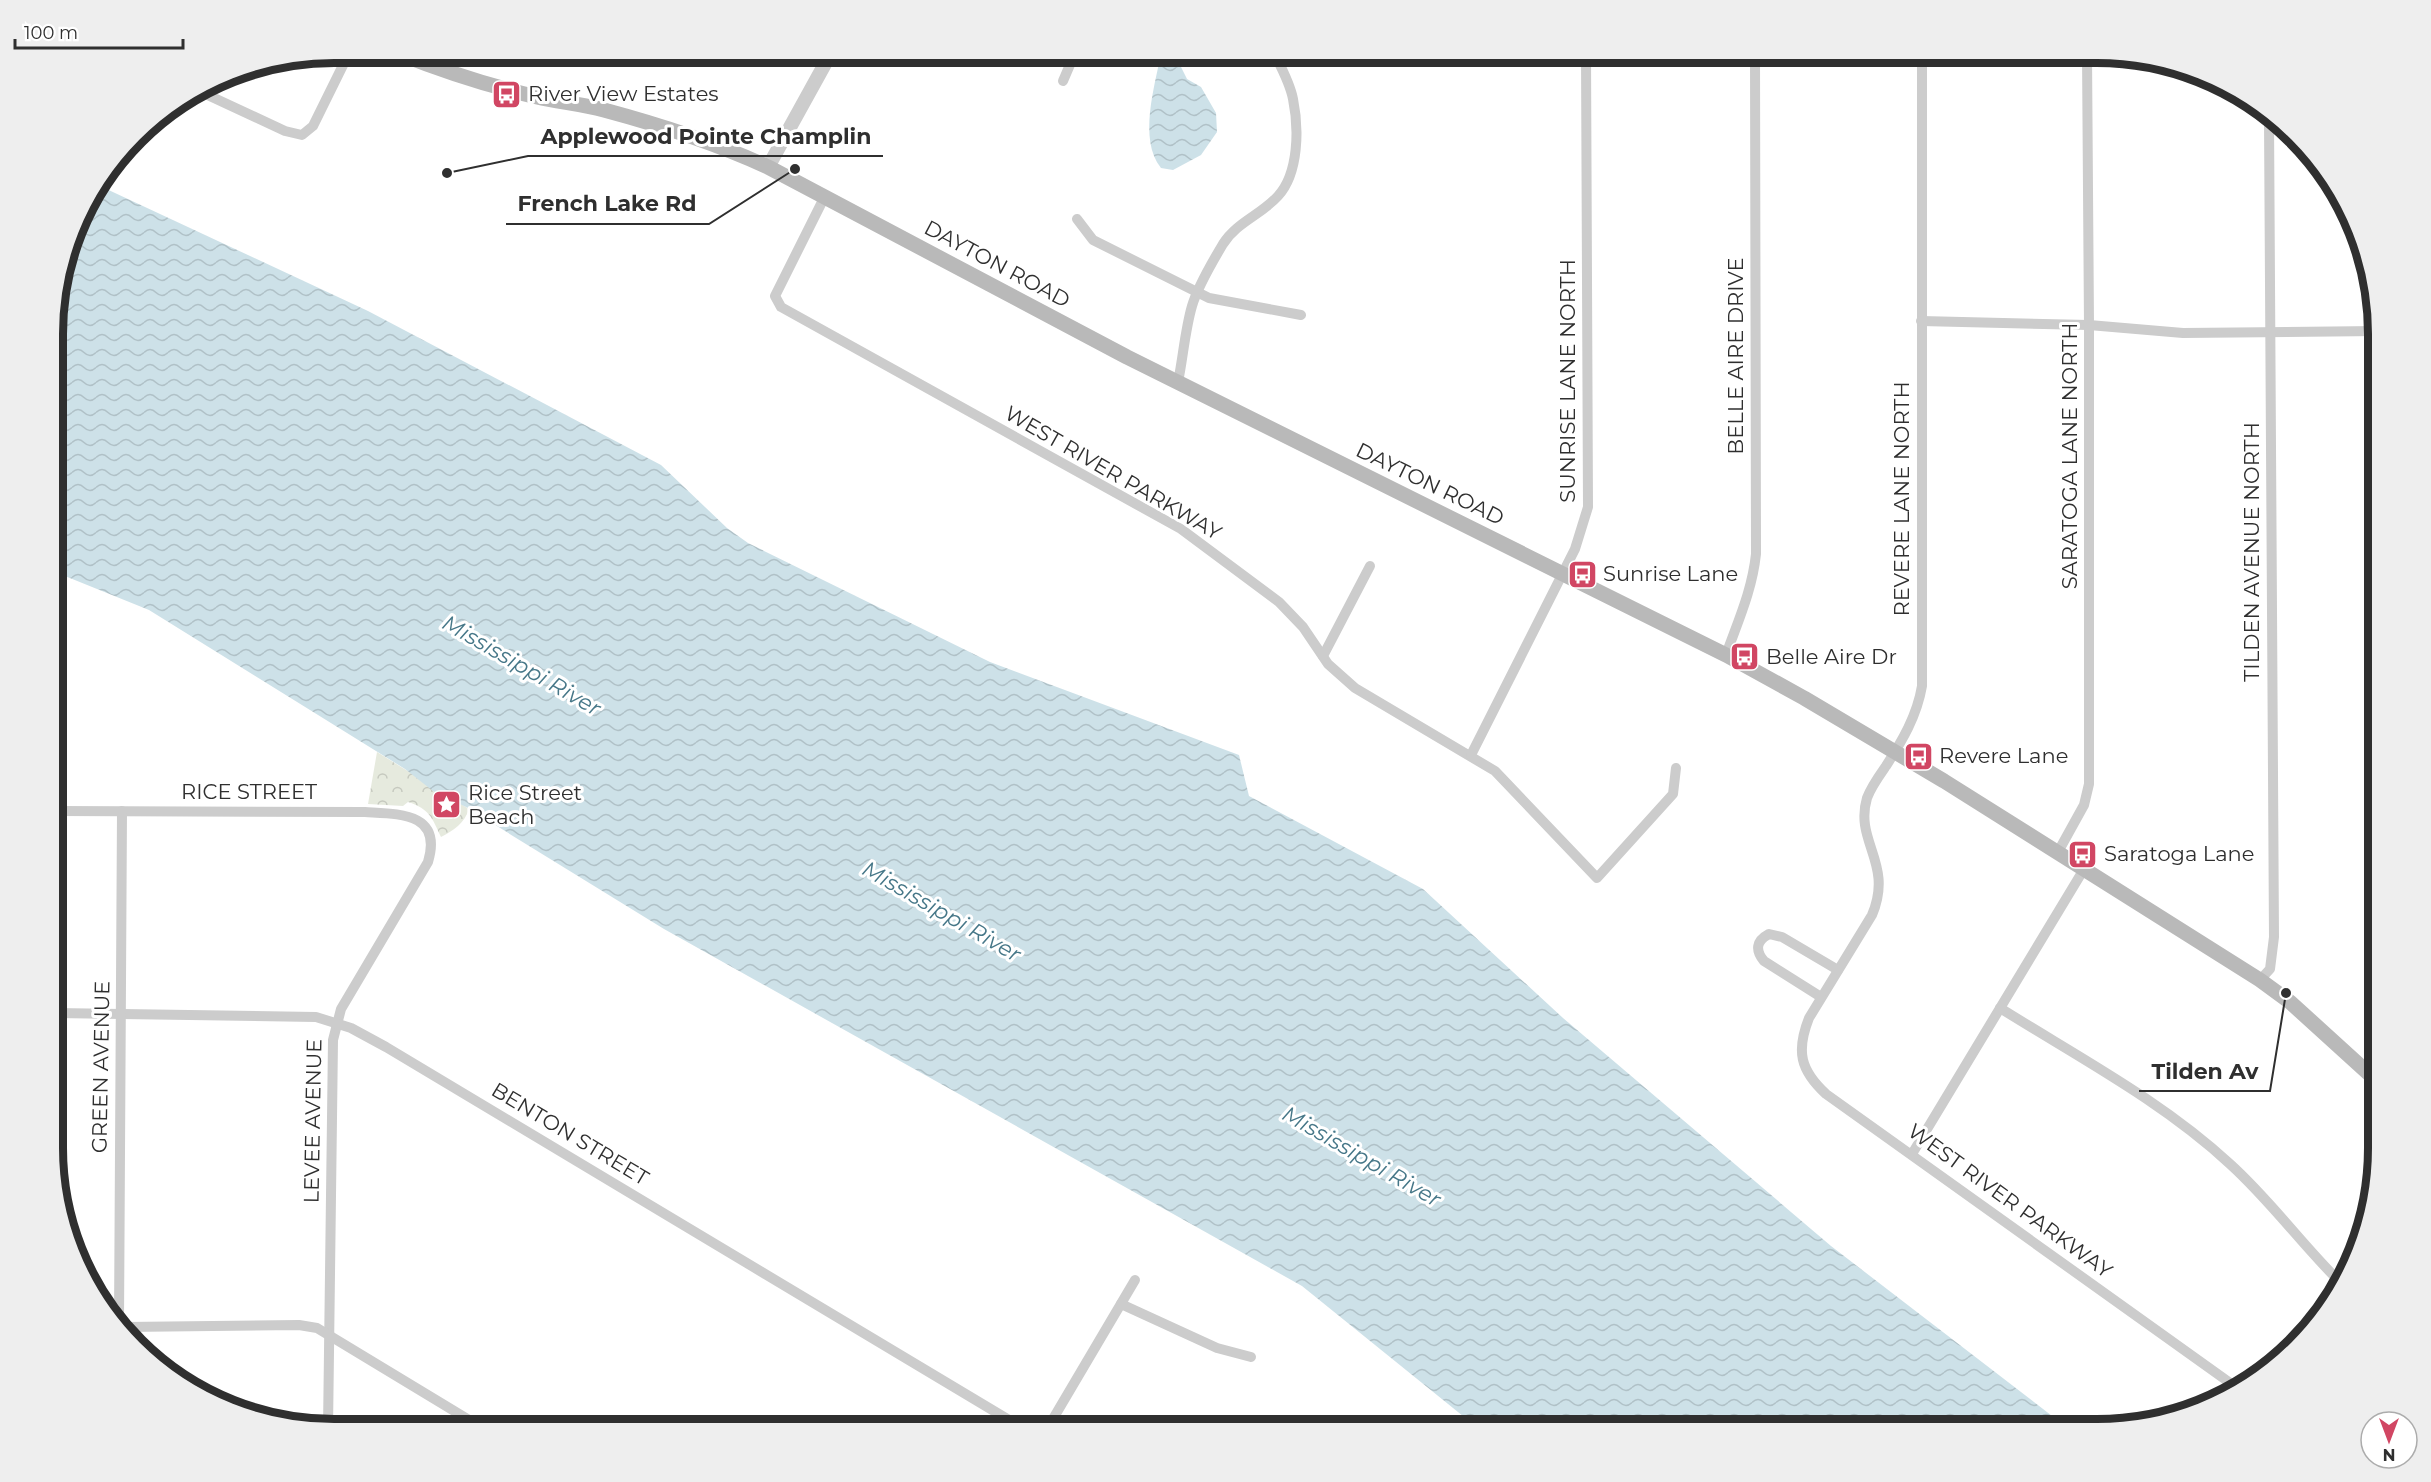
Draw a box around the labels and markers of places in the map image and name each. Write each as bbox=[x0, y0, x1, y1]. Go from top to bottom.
bus stop icon: River View Estates bbox=[491, 78, 523, 110]
place label: River View Estates bbox=[528, 81, 719, 106]
callout: Applewood Pointe Champlin bbox=[528, 116, 883, 156]
callout: French Lake Rd bbox=[506, 184, 709, 224]
bus stop icon: Sunrise Lane bbox=[1566, 558, 1598, 590]
place label: Sunrise Lane bbox=[1603, 561, 1738, 586]
bus stop icon: Belle Aire Dr bbox=[1729, 641, 1761, 673]
place label: Belle Aire Dr bbox=[1766, 644, 1897, 669]
bus stop icon: Revere Lane bbox=[1902, 740, 1934, 772]
place label: Revere Lane bbox=[1939, 743, 2068, 768]
place label: Rice Street Beach bbox=[468, 780, 582, 829]
place icon: Rice Street Beach bbox=[431, 789, 463, 821]
bus stop icon: Saratoga Lane bbox=[2067, 838, 2099, 870]
place label: Saratoga Lane bbox=[2104, 841, 2254, 866]
callout: Tilden Av bbox=[2139, 1051, 2270, 1091]

